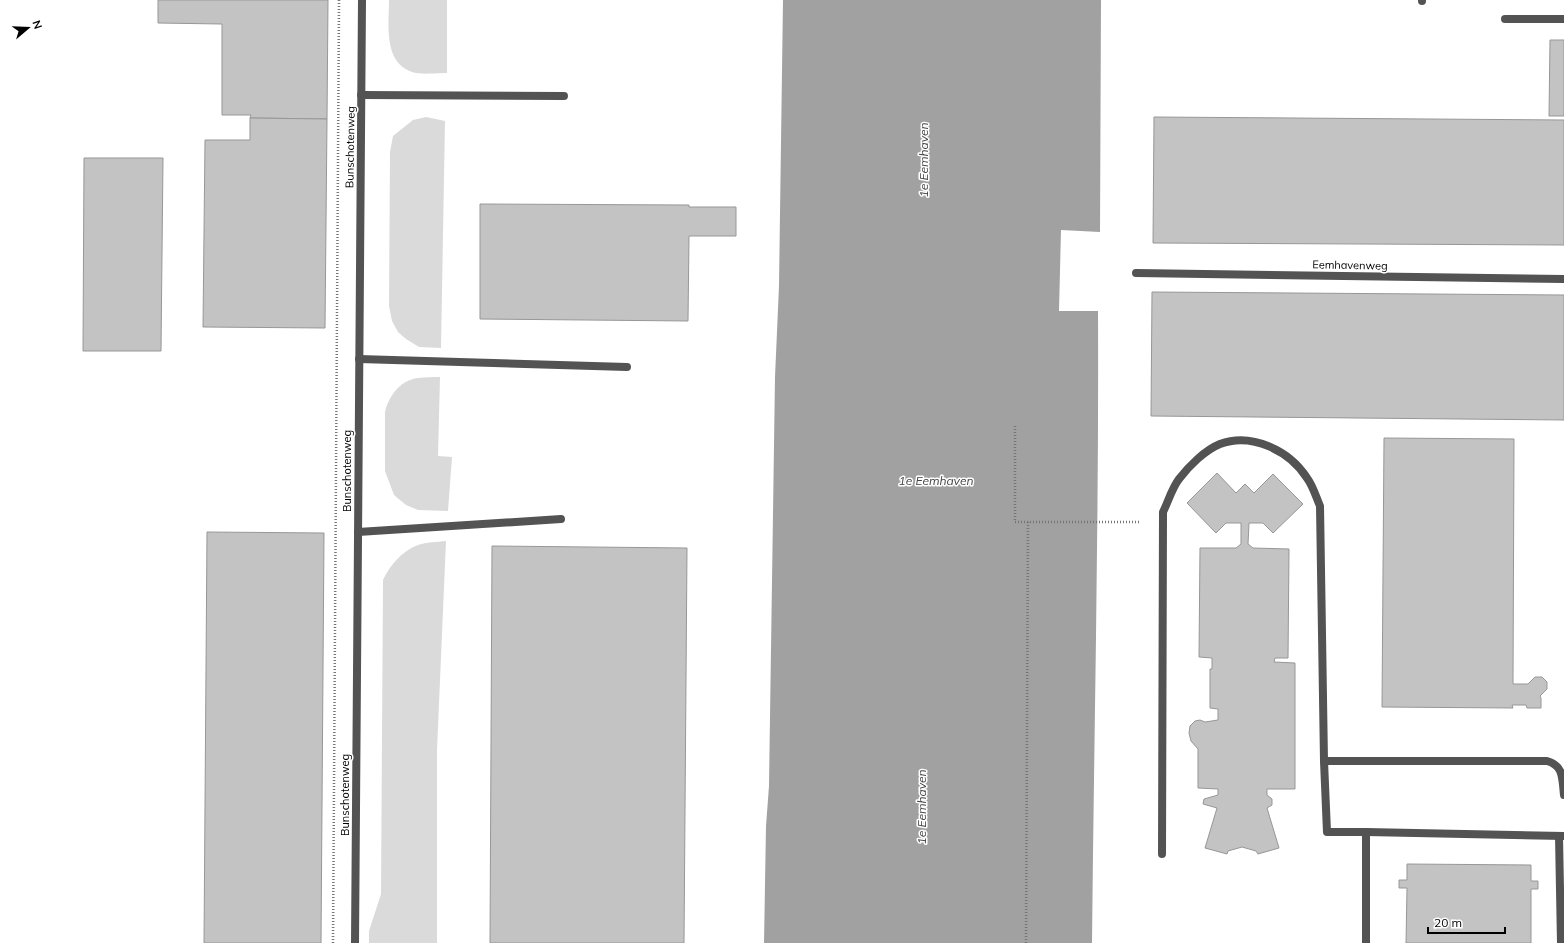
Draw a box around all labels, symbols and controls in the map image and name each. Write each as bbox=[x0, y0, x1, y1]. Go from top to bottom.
north arrow bbox=[8, 8, 48, 48]
text: N bbox=[29, 19, 45, 31]
street label: Bunschotenweg bbox=[342, 106, 358, 188]
water label: 1e Eemhaven bbox=[916, 123, 931, 197]
street label: Eemhavenweg bbox=[1312, 257, 1388, 273]
street label: Bunschotenweg bbox=[340, 430, 354, 512]
water label: 1e Eemhaven bbox=[899, 473, 973, 488]
street label: Bunschotenweg bbox=[338, 754, 352, 836]
water label: 1e Eemhaven bbox=[914, 770, 929, 844]
scale bar bbox=[1428, 909, 1505, 935]
text: 20 m bbox=[1434, 915, 1462, 930]

